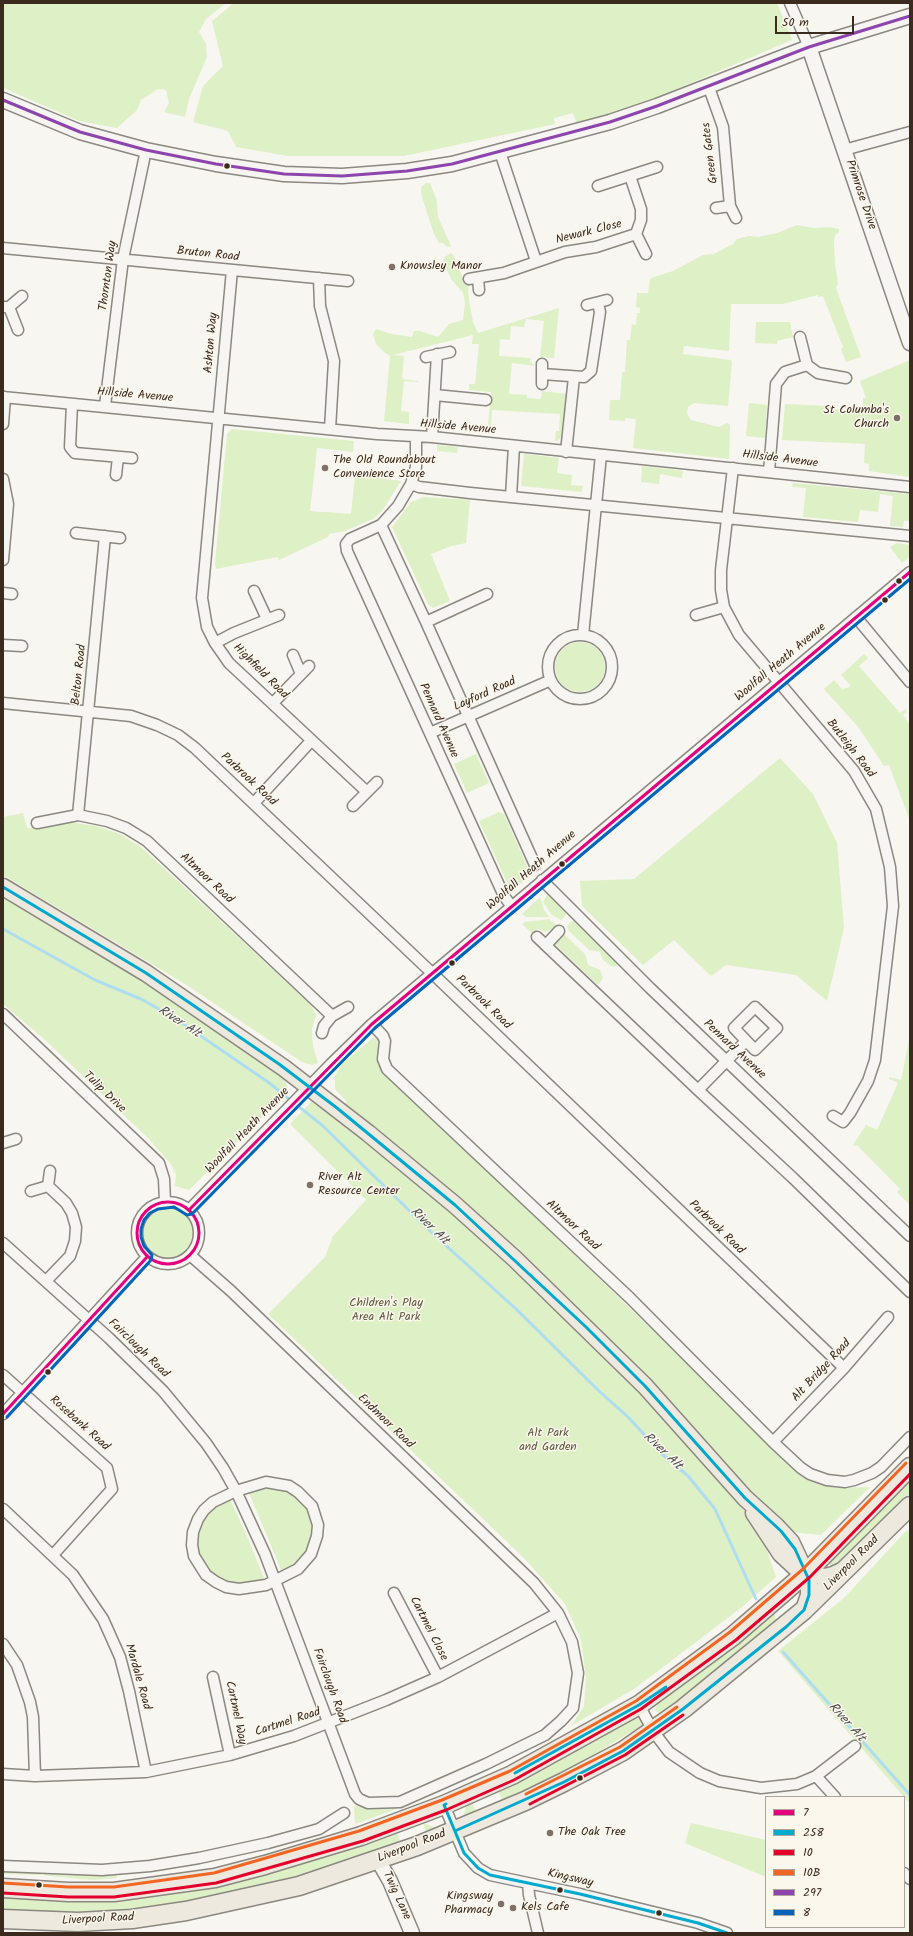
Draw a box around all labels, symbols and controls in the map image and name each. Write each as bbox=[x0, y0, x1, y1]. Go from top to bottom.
scale bar bbox=[777, 8, 856, 34]
text: 50 m bbox=[782, 13, 809, 32]
street label: Green Gates bbox=[700, 122, 722, 184]
street label: Primrose Drive bbox=[841, 158, 879, 232]
unlabelled marker bbox=[222, 161, 232, 171]
street label: Newark Close bbox=[554, 218, 624, 248]
street label: Thornton Way bbox=[97, 240, 121, 312]
street label: Bruton Road bbox=[176, 245, 240, 265]
place label: Knowsley Manor bbox=[400, 260, 482, 274]
marker: Knowsley Manor bbox=[387, 262, 397, 272]
street label: Ashton Way bbox=[202, 312, 222, 374]
street label: Hillside Avenue bbox=[96, 386, 174, 406]
place label: St Columba's Church bbox=[824, 404, 889, 432]
marker: St Columba's Church bbox=[892, 413, 902, 423]
street label: Hillside Avenue bbox=[419, 418, 497, 438]
street label: Hillside Avenue bbox=[741, 448, 819, 472]
place label: The Old Roundabout Convenience Store bbox=[333, 454, 436, 482]
marker: The Old Roundabout Convenience Store bbox=[320, 463, 330, 473]
unlabelled marker bbox=[894, 576, 904, 586]
unlabelled marker bbox=[880, 595, 890, 605]
street label: Woolfall Heath Avenue bbox=[733, 621, 829, 705]
street label: Highfield Road bbox=[229, 641, 291, 703]
street label: Belton Road bbox=[70, 644, 90, 706]
street label: Layford Road bbox=[452, 675, 518, 715]
street label: Pennard Avenue bbox=[415, 681, 461, 761]
street label: Butleigh Road bbox=[823, 717, 877, 781]
street label: Parbrook Road bbox=[217, 750, 279, 810]
street label: Woolfall Heath Avenue bbox=[484, 828, 580, 914]
street label: Altmoor Road bbox=[176, 850, 236, 908]
unlabelled marker bbox=[557, 859, 567, 869]
unlabelled marker bbox=[447, 958, 457, 968]
street label: Parbrook Road bbox=[452, 973, 514, 1033]
water label: River Alt bbox=[155, 1003, 203, 1043]
street label: Pennard Avenue bbox=[700, 1017, 768, 1083]
street label: Tulip Drive bbox=[80, 1069, 128, 1117]
street label: Woolfall Heath Avenue bbox=[203, 1085, 293, 1177]
place label: River Alt Resource Center bbox=[318, 1171, 399, 1199]
marker: River Alt Resource Center bbox=[305, 1180, 315, 1190]
street label: Altmoor Road bbox=[542, 1197, 602, 1255]
street label: Parbrook Road bbox=[685, 1198, 747, 1258]
water label: River Alt bbox=[406, 1205, 452, 1249]
park label: Children's Play Area Alt Park bbox=[349, 1297, 423, 1325]
street label: Fairclough Road bbox=[105, 1316, 171, 1382]
street label: Alt Bridge Road bbox=[789, 1337, 855, 1405]
unlabelled marker bbox=[43, 1367, 53, 1377]
street label: Endmoor Road bbox=[354, 1392, 416, 1452]
street label: Rosebank Road bbox=[46, 1393, 112, 1455]
park label: Alt Park and Garden bbox=[519, 1427, 577, 1455]
water label: River Alt bbox=[639, 1430, 685, 1474]
street label: Liverpool Road bbox=[821, 1533, 883, 1595]
street label: Cartmel Close bbox=[406, 1594, 450, 1664]
street label: Mardale Road bbox=[121, 1642, 153, 1712]
street label: Fairclough Road bbox=[309, 1646, 349, 1726]
street label: Cartmel Way bbox=[221, 1680, 249, 1746]
water label: River Alt bbox=[824, 1700, 868, 1746]
street label: Cartmel Road bbox=[253, 1706, 323, 1740]
unlabelled marker bbox=[575, 1773, 585, 1783]
legend bbox=[765, 1796, 905, 1928]
text: 7 bbox=[803, 1803, 809, 1822]
text: 258 bbox=[803, 1823, 824, 1842]
place label: The Oak Tree bbox=[558, 1826, 626, 1840]
street label: Liverpool Road bbox=[376, 1827, 448, 1867]
marker: The Oak Tree bbox=[545, 1828, 555, 1838]
text: 10 bbox=[803, 1843, 813, 1862]
text: 10B bbox=[803, 1863, 820, 1882]
street label: Kingsway bbox=[546, 1867, 594, 1891]
street label: Twig Lane bbox=[379, 1869, 413, 1923]
unlabelled marker bbox=[34, 1880, 44, 1890]
text: 297 bbox=[803, 1883, 821, 1902]
unlabelled marker bbox=[555, 1885, 565, 1895]
place label: Kingsway Pharmacy bbox=[444, 1890, 493, 1918]
marker: Kingsway Pharmacy bbox=[496, 1899, 506, 1909]
place label: Kels Cafe bbox=[521, 1901, 569, 1915]
marker: Kels Cafe bbox=[508, 1903, 518, 1913]
text: 8 bbox=[803, 1903, 810, 1922]
unlabelled marker bbox=[654, 1908, 664, 1918]
street label: Liverpool Road bbox=[62, 1911, 134, 1929]

